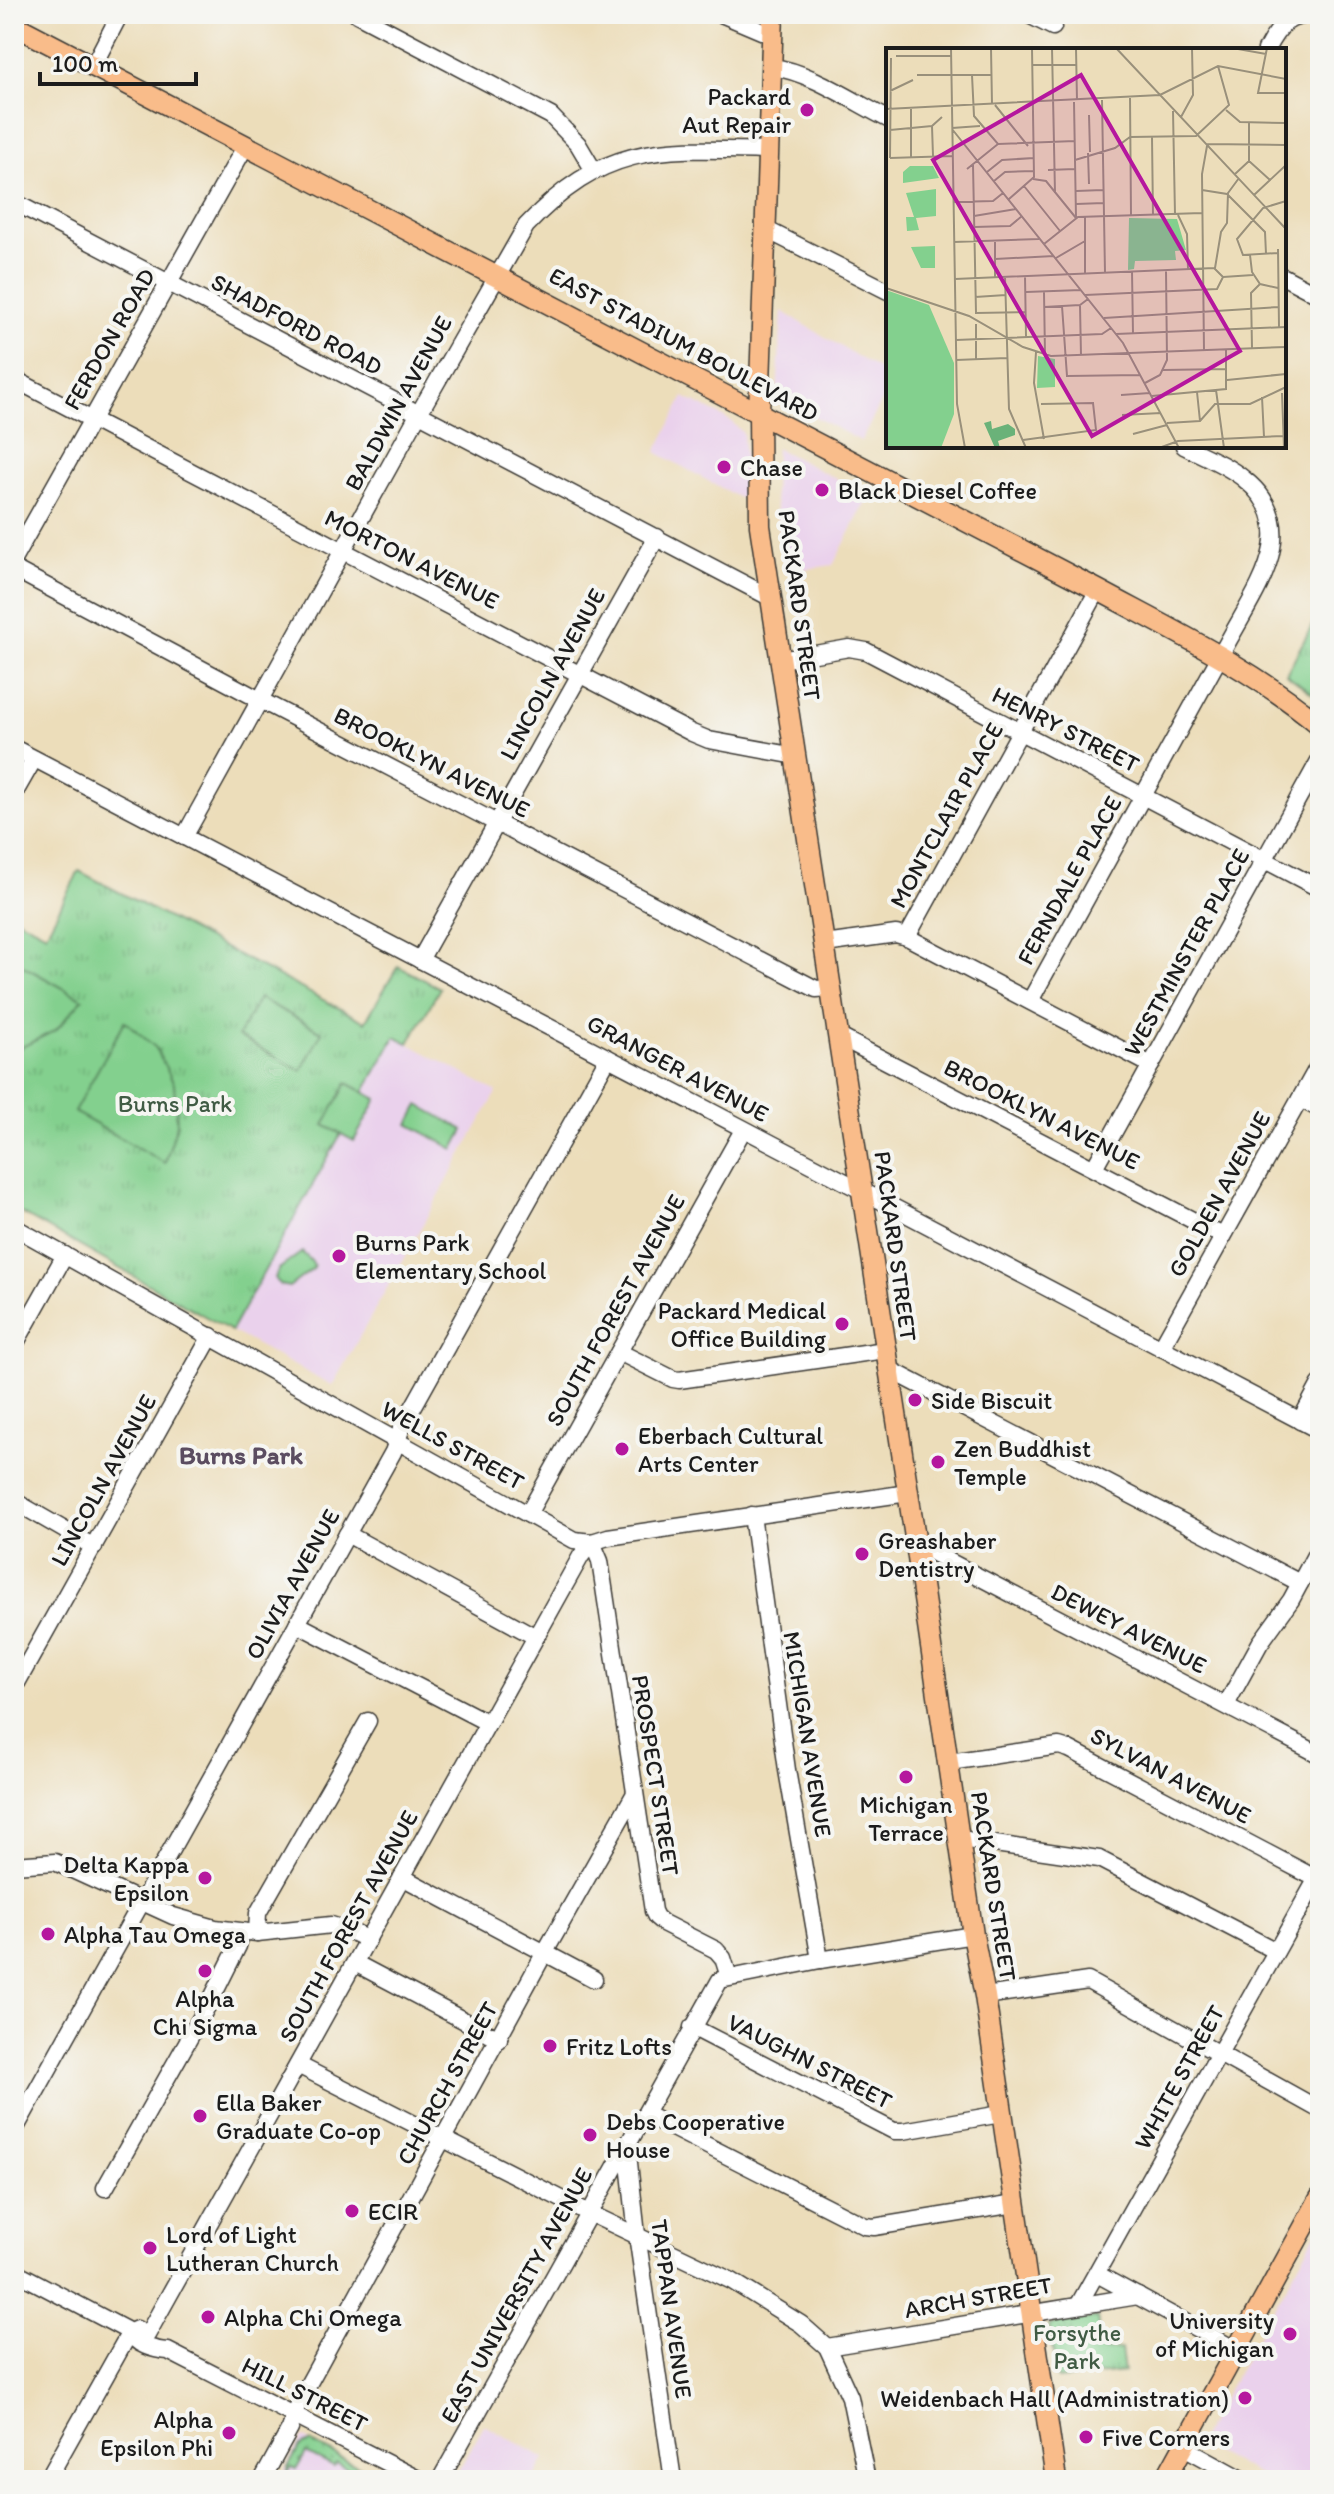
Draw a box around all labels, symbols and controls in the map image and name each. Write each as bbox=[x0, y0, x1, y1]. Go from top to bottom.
scale bar bbox=[40, 36, 196, 86]
inset map bbox=[886, 48, 1286, 448]
text: 100 m bbox=[52, 49, 118, 78]
place label: Packard Aut Repair bbox=[682, 82, 791, 139]
marker: Packard Aut Repair bbox=[798, 101, 816, 119]
street label: EAST STADIUM BOULEVARD bbox=[544, 261, 824, 427]
street label: FERDON ROAD bbox=[57, 263, 161, 415]
street label: SHADFORD ROAD bbox=[207, 267, 387, 381]
street label: BALDWIN AVENUE bbox=[338, 311, 458, 495]
place label: Chase bbox=[740, 453, 803, 482]
marker: Chase bbox=[715, 458, 733, 476]
place label: Black Diesel Coffee bbox=[838, 476, 1037, 505]
marker: Black Diesel Coffee bbox=[813, 481, 831, 499]
street label: MORTON AVENUE bbox=[320, 503, 504, 615]
street label: PACKARD STREET bbox=[772, 508, 828, 702]
street label: LINCOLN AVENUE bbox=[493, 583, 611, 765]
street label: HENRY STREET bbox=[987, 679, 1145, 779]
street label: BROOKLYN AVENUE bbox=[329, 700, 535, 824]
street label: MONTCLAIR PLACE bbox=[883, 717, 1009, 913]
street label: FERNDALE PLACE bbox=[1010, 790, 1128, 970]
street label: WESTMINSTER PLACE bbox=[1117, 843, 1255, 1061]
street label: GRANGER AVENUE bbox=[582, 1008, 774, 1128]
street label: BROOKLYN AVENUE bbox=[939, 1052, 1145, 1176]
park label: Burns Park bbox=[118, 1089, 232, 1118]
street label: GOLDEN AVENUE bbox=[1161, 1106, 1277, 1282]
street label: PACKARD STREET bbox=[868, 1149, 924, 1343]
street label: SOUTH FOREST AVENUE bbox=[539, 1189, 691, 1431]
place label: Burns Park Elementary School bbox=[355, 1228, 547, 1285]
marker: Burns Park Elementary School bbox=[330, 1247, 348, 1265]
place label: Packard Medical Office Building bbox=[658, 1296, 827, 1353]
marker: Packard Medical Office Building bbox=[833, 1315, 851, 1333]
place label: Side Biscuit bbox=[931, 1386, 1052, 1415]
street label: LINCOLN AVENUE bbox=[44, 1389, 162, 1571]
marker: Side Biscuit bbox=[906, 1391, 924, 1409]
street label: WELLS STREET bbox=[377, 1394, 530, 1496]
place label: Eberbach Cultural Arts Center bbox=[638, 1421, 823, 1478]
place label: Zen Buddhist Temple bbox=[954, 1434, 1091, 1491]
district label: Burns Park bbox=[179, 1439, 304, 1471]
marker: Eberbach Cultural Arts Center bbox=[613, 1440, 631, 1458]
marker: Zen Buddhist Temple bbox=[929, 1453, 947, 1471]
street label: OLIVIA AVENUE bbox=[239, 1504, 345, 1664]
place label: Greashaber Dentistry bbox=[878, 1526, 996, 1583]
marker: Greashaber Dentistry bbox=[853, 1545, 871, 1563]
street label: DEWEY AVENUE bbox=[1047, 1576, 1211, 1680]
street label: MICHIGAN AVENUE bbox=[777, 1629, 839, 1839]
street label: PROSPECT STREET bbox=[626, 1673, 686, 1878]
street label: SYLVAN AVENUE bbox=[1086, 1720, 1256, 1830]
marker: Michigan Terrace bbox=[897, 1768, 915, 1786]
street label: PACKARD STREET bbox=[965, 1789, 1023, 1983]
place label: Michigan Terrace bbox=[860, 1790, 953, 1847]
street label: SOUTH FOREST AVENUE bbox=[272, 1805, 424, 2047]
place label: Delta Kappa Epsilon bbox=[63, 1850, 189, 1907]
marker: Delta Kappa Epsilon bbox=[196, 1869, 214, 1887]
place label: Alpha Tau Omega bbox=[64, 1920, 246, 1949]
marker: Alpha Tau Omega bbox=[39, 1925, 57, 1943]
marker: Alpha Chi Sigma bbox=[196, 1962, 214, 1980]
place label: Alpha Chi Sigma bbox=[153, 1984, 258, 2041]
street label: CHURCH STREET bbox=[390, 1996, 504, 2170]
street label: WHITE STREET bbox=[1127, 1999, 1231, 2154]
street label: VAUGHN STREET bbox=[723, 2007, 898, 2115]
place label: Fritz Lofts bbox=[566, 2032, 672, 2061]
marker: Fritz Lofts bbox=[541, 2037, 559, 2055]
place label: Ella Baker Graduate Co-op bbox=[216, 2088, 381, 2145]
marker: Ella Baker Graduate Co-op bbox=[191, 2107, 209, 2125]
place label: Debs Cooperative House bbox=[606, 2107, 785, 2164]
marker: Debs Cooperative House bbox=[581, 2126, 599, 2144]
street label: EAST UNIVERSITY AVENUE bbox=[434, 2162, 598, 2428]
place label: ECIR bbox=[368, 2197, 418, 2226]
marker: ECIR bbox=[343, 2202, 361, 2220]
street label: TAPPAN AVENUE bbox=[645, 2218, 699, 2400]
place label: Lord of Light Lutheran Church bbox=[166, 2220, 339, 2277]
marker: Lord of Light Lutheran Church bbox=[141, 2239, 159, 2257]
street label: ARCH STREET bbox=[902, 2270, 1055, 2324]
place label: Alpha Chi Omega bbox=[224, 2303, 402, 2332]
place label: University of Michigan bbox=[1155, 2306, 1275, 2363]
marker: Alpha Chi Omega bbox=[199, 2308, 217, 2326]
park label: Forsythe Park bbox=[1033, 2318, 1121, 2375]
marker: University of Michigan bbox=[1281, 2325, 1299, 2343]
street label: HILL STREET bbox=[237, 2350, 373, 2438]
place label: Weidenbach Hall (Administration) bbox=[880, 2384, 1229, 2413]
marker: Weidenbach Hall (Administration) bbox=[1236, 2389, 1254, 2407]
place label: Alpha Epsilon Phi bbox=[100, 2405, 213, 2462]
place label: Five Corners bbox=[1102, 2423, 1230, 2452]
marker: Alpha Epsilon Phi bbox=[220, 2424, 238, 2442]
marker: Five Corners bbox=[1077, 2428, 1095, 2446]

